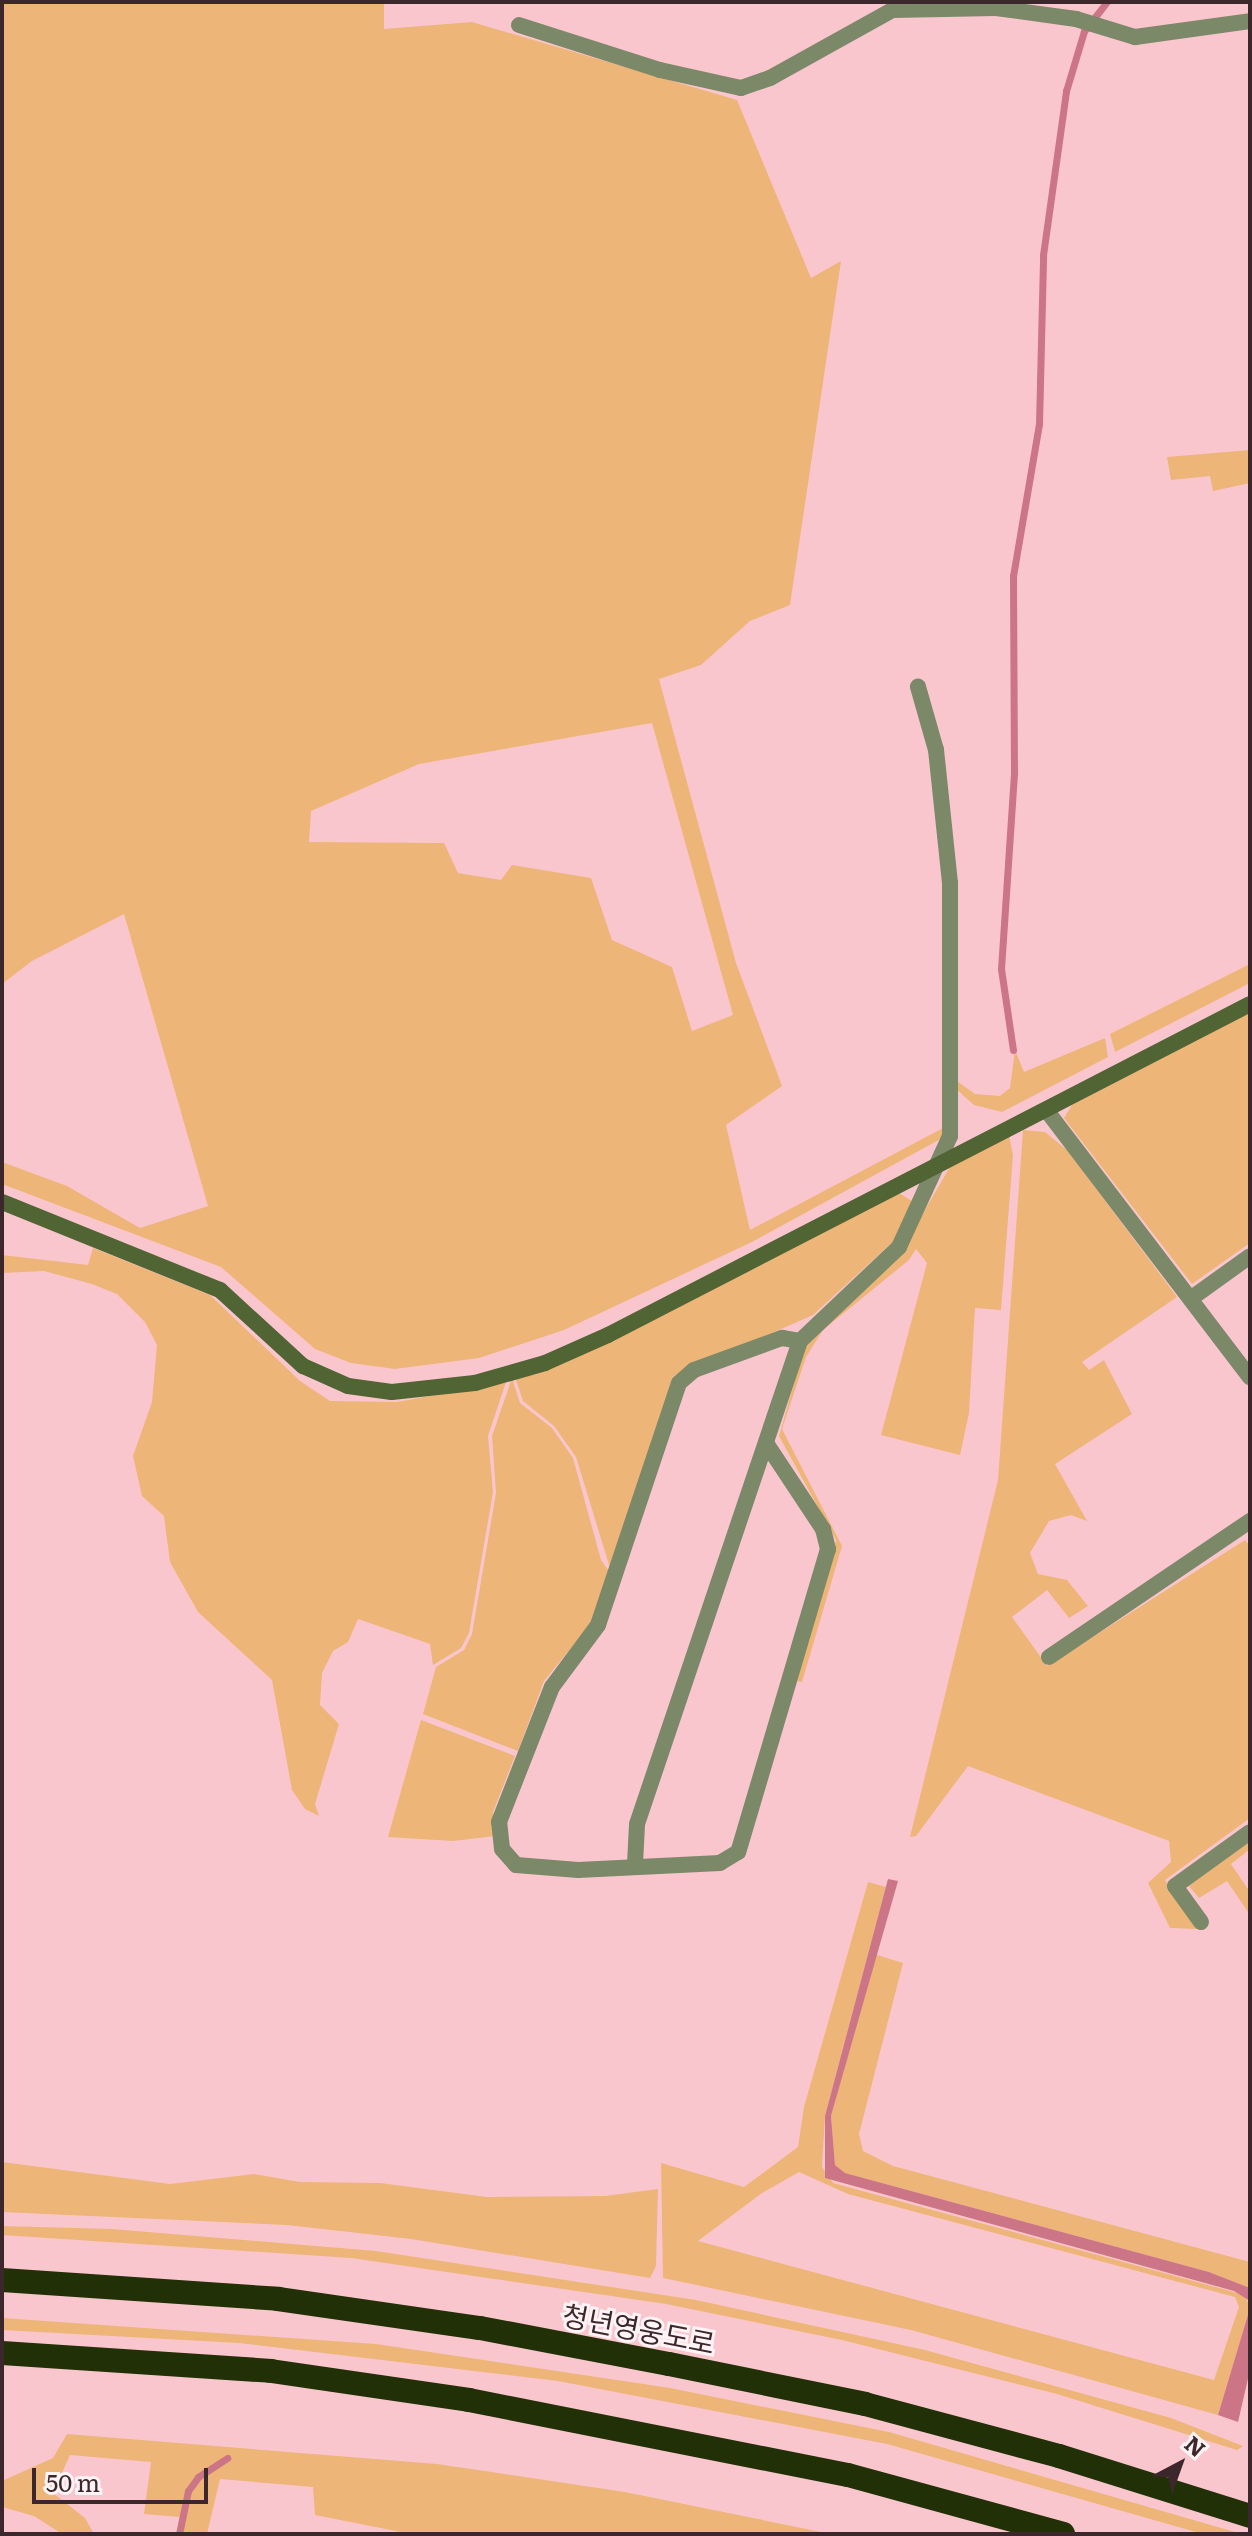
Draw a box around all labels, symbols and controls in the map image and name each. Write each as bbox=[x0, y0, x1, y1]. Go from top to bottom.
street label: 청년영웅도로 bbox=[560, 2297, 718, 2359]
north arrow bbox=[1140, 2424, 1220, 2504]
text: N bbox=[1178, 2427, 1214, 2464]
scale bar bbox=[36, 2452, 212, 2502]
text: 50 m bbox=[46, 2464, 100, 2499]

